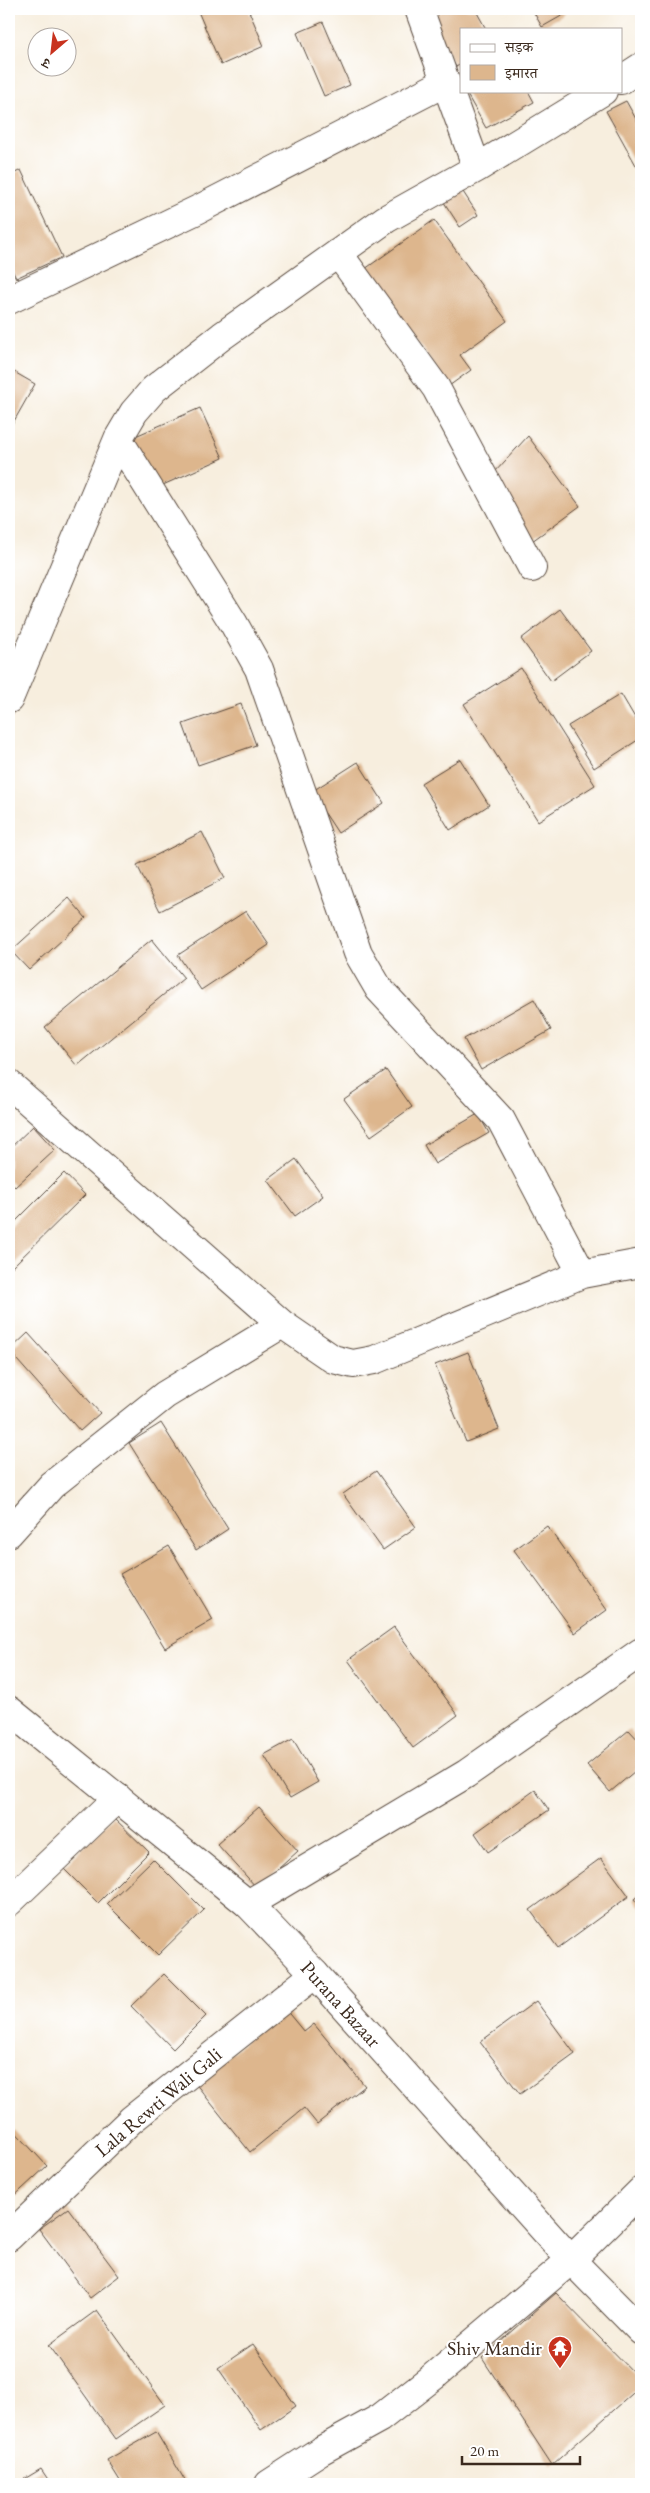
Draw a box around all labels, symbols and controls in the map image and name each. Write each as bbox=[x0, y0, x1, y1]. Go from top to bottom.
north arrow bbox=[28, 28, 78, 78]
legend bbox=[460, 28, 622, 92]
text: सड़क bbox=[504, 37, 534, 56]
text: उ bbox=[38, 53, 54, 74]
text: इमारत bbox=[504, 63, 539, 82]
street label: Purana Bazaar bbox=[295, 1955, 387, 2053]
street label: Lala Rewti Wali Gali bbox=[89, 2041, 227, 2163]
place label: Shiv Mandir bbox=[447, 2335, 542, 2361]
temple icon: Shiv Mandir bbox=[547, 2335, 573, 2369]
scale bar bbox=[462, 2433, 580, 2465]
text: 20 m bbox=[470, 2441, 499, 2460]

